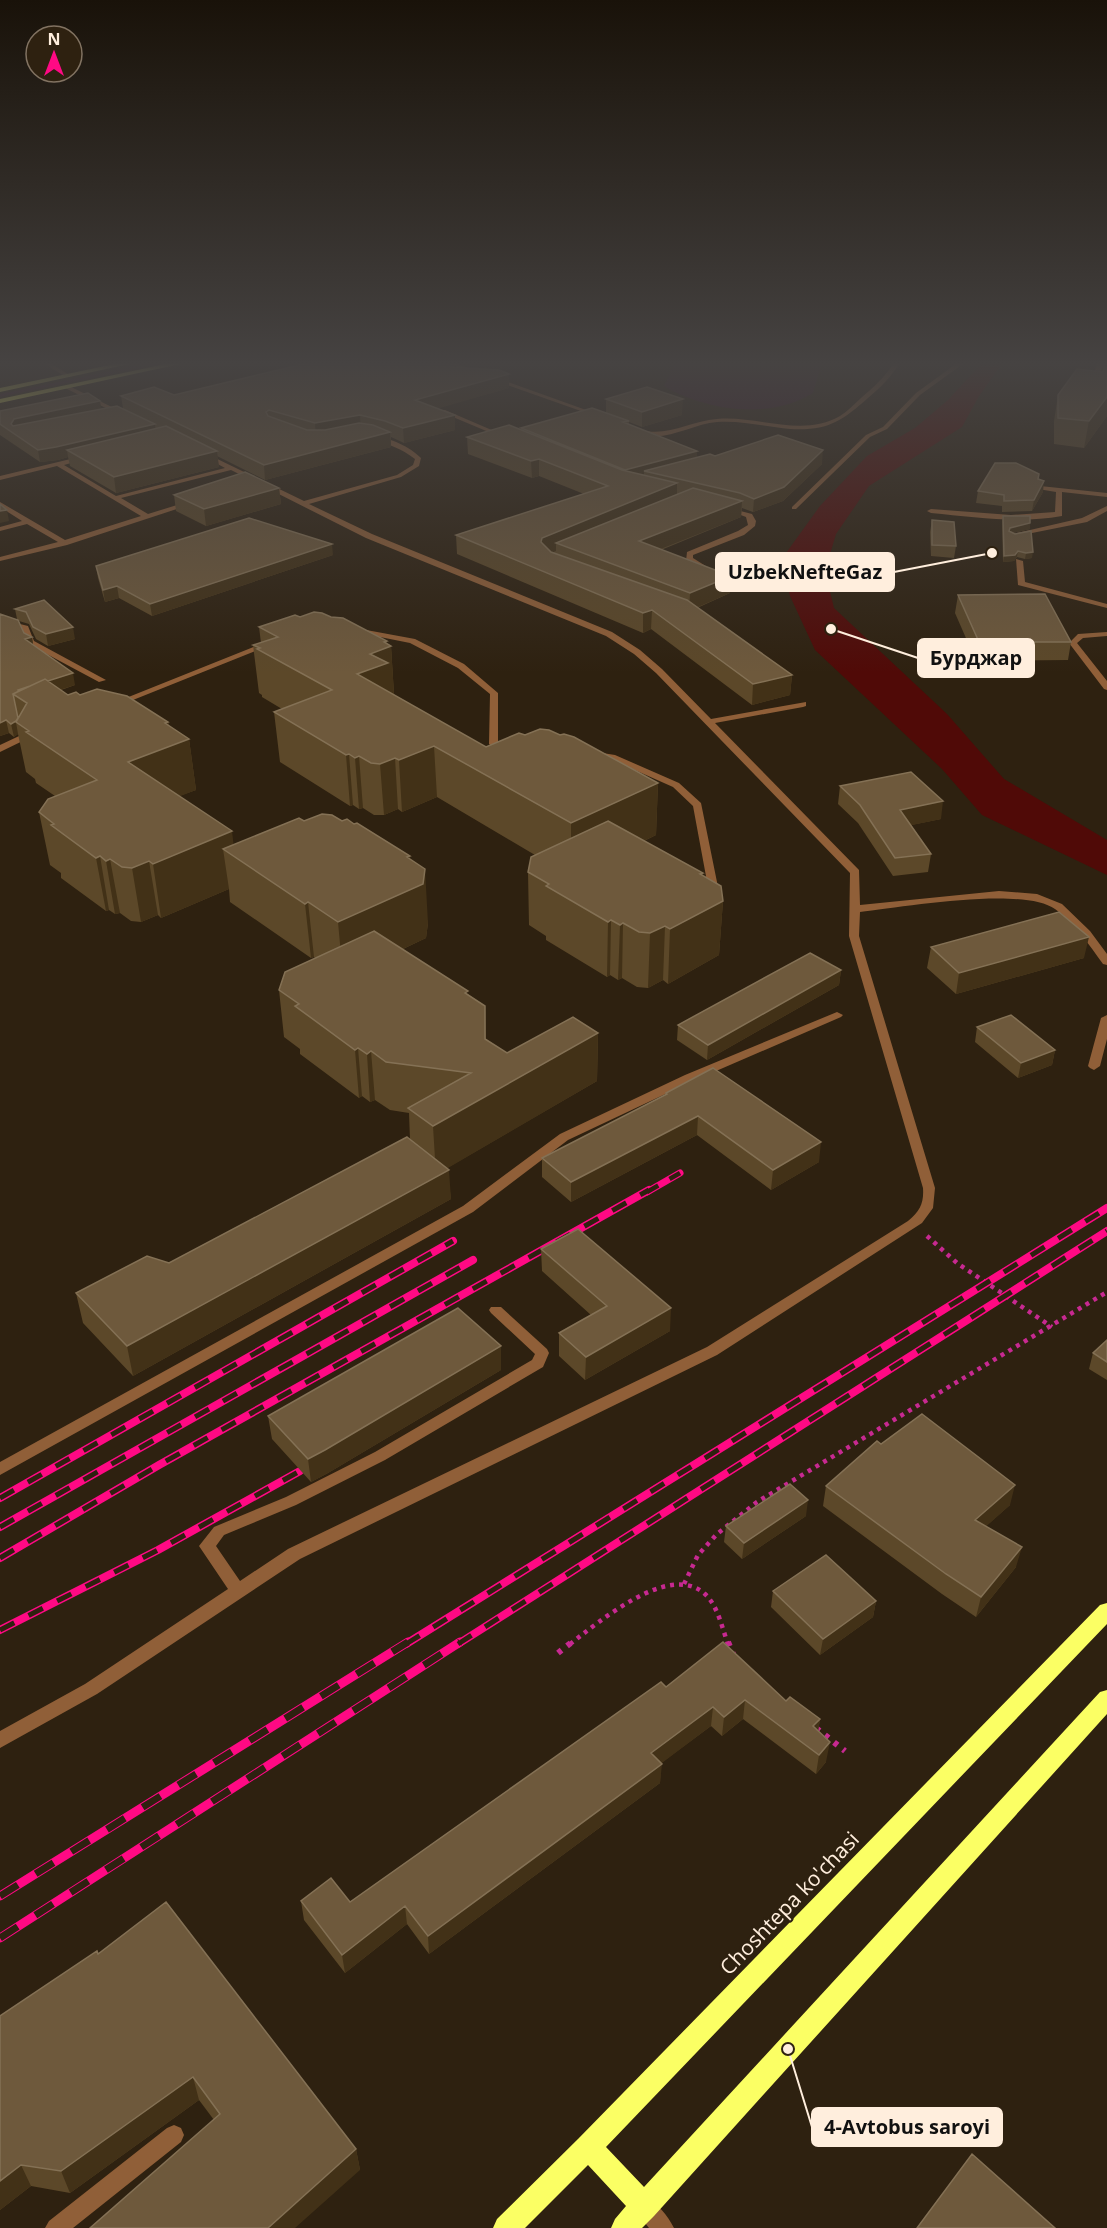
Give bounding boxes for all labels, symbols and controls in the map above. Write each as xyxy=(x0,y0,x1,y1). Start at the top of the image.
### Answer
north arrow xyxy=(24,24,84,84)
text: N xyxy=(47,28,61,50)
callout: UzbekNefteGaz xyxy=(716,553,894,591)
text: UzbekNefteGaz xyxy=(728,558,882,585)
callout: Бурджар xyxy=(918,639,1034,677)
text: Бурджар xyxy=(930,644,1022,671)
street label: Choshtepa ko'chasi xyxy=(713,1825,865,1981)
callout: 4-Avtobus saroyi xyxy=(812,2108,1002,2146)
text: 4-Avtobus saroyi xyxy=(824,2113,990,2140)

